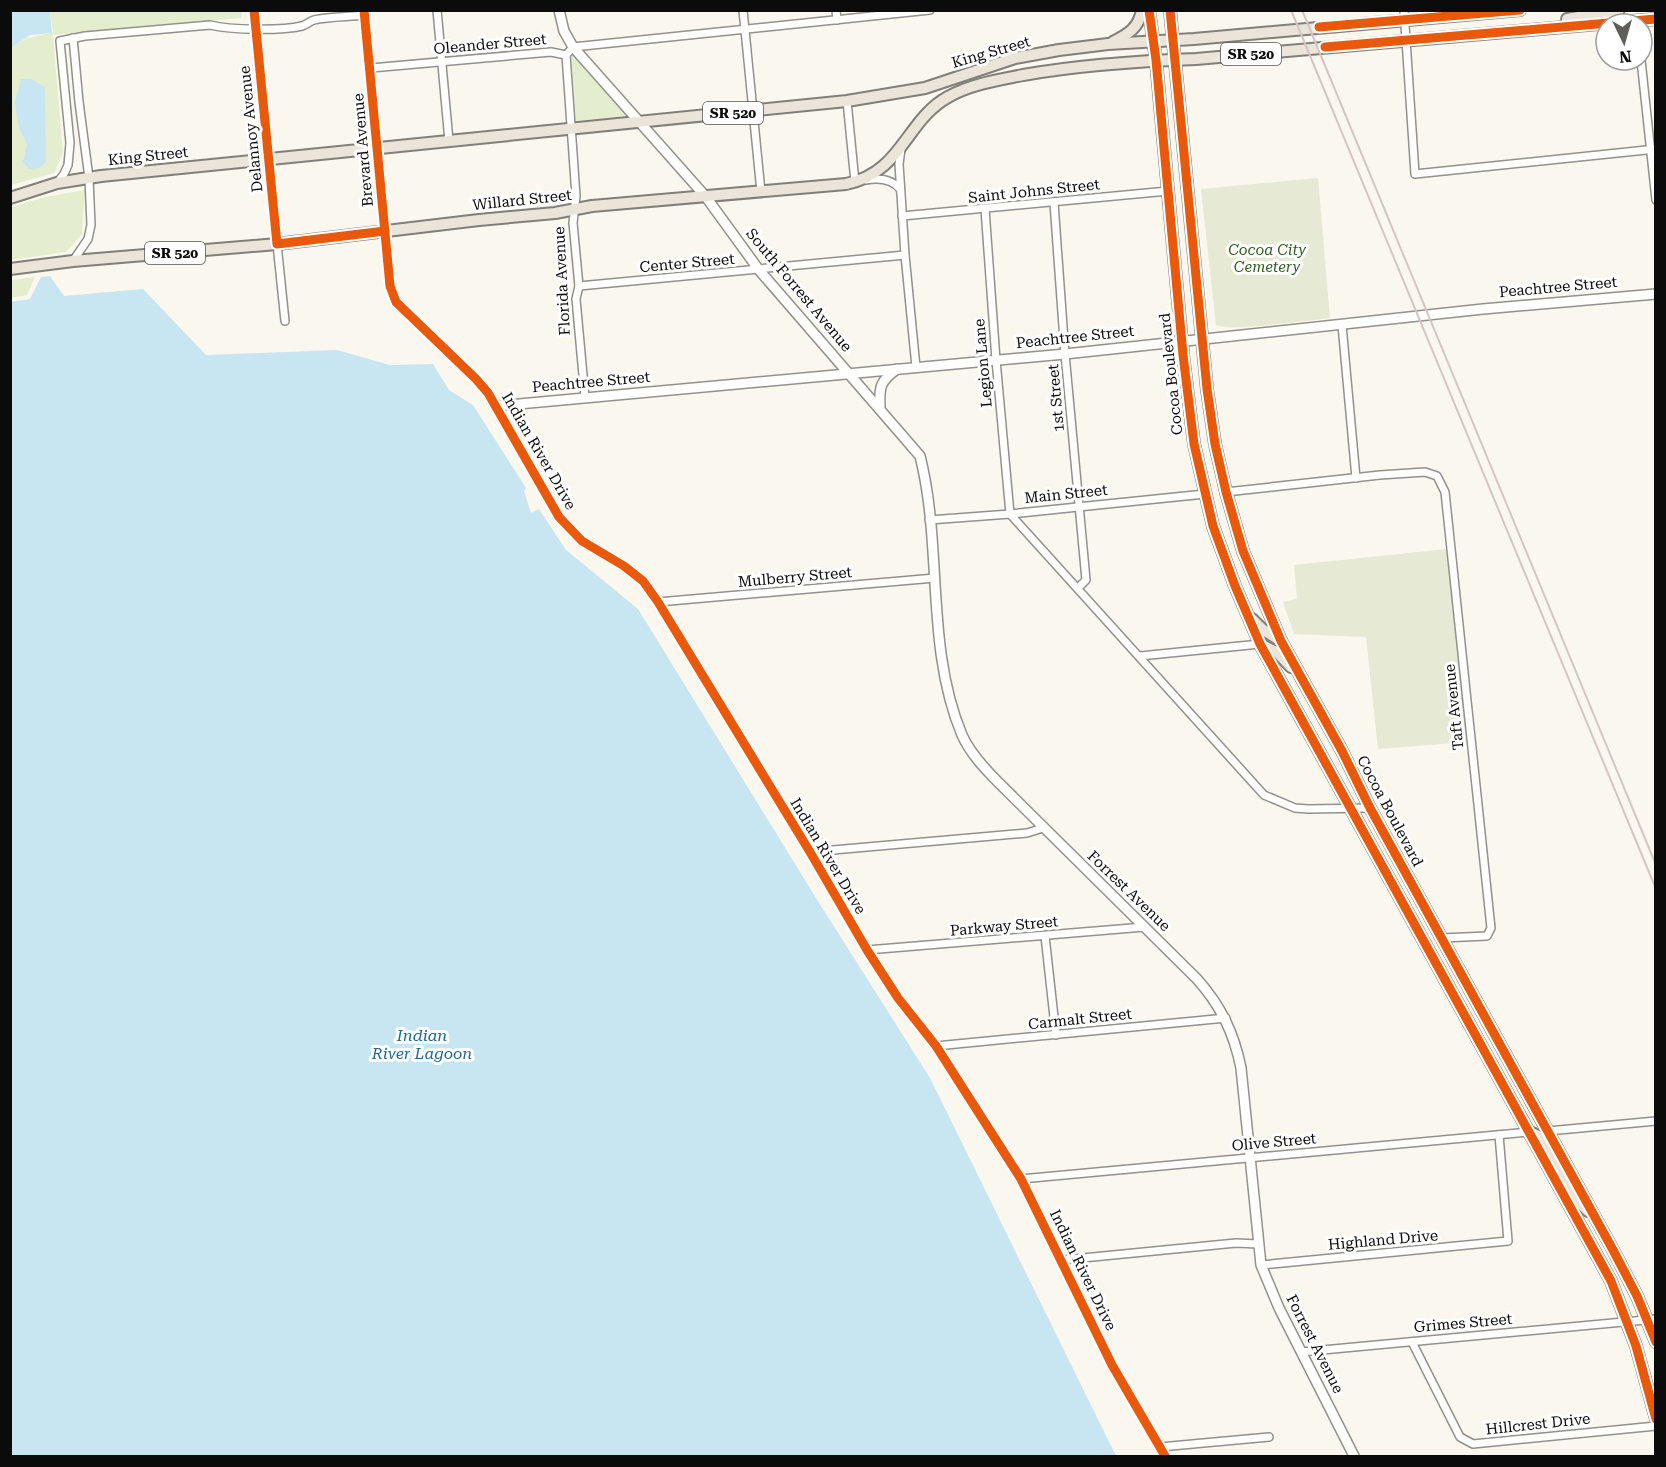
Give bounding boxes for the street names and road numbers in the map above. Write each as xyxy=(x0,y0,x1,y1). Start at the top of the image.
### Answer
street label: Oleander Street xyxy=(433,30,548,58)
street label: King Street xyxy=(950,32,1033,72)
road number: SR 520 xyxy=(1221,43,1281,65)
street label: Delannoy Avenue xyxy=(235,65,267,193)
street label: Brevard Avenue xyxy=(349,93,377,207)
road number: SR 520 xyxy=(703,102,763,124)
street label: King Street xyxy=(107,143,189,169)
street label: Saint Johns Street xyxy=(967,175,1101,207)
street label: Willard Street xyxy=(471,186,573,214)
street label: South Forrest Avenue xyxy=(742,225,856,355)
street label: Florida Avenue xyxy=(550,226,574,336)
road number: SR 520 xyxy=(145,242,205,264)
street label: Center Street xyxy=(639,250,736,276)
street label: Peachtree Street xyxy=(1498,273,1618,301)
street label: Cocoa Boulevard xyxy=(1156,312,1186,436)
street label: Legion Lane xyxy=(970,318,996,408)
street label: Peachtree Street xyxy=(1015,322,1135,352)
street label: 1st Street xyxy=(1044,363,1068,433)
street label: Peachtree Street xyxy=(531,368,651,396)
street label: Indian River Drive xyxy=(498,389,580,513)
street label: Main Street xyxy=(1024,481,1109,507)
street label: Mulberry Street xyxy=(737,563,853,591)
street label: Taft Avenue xyxy=(1441,663,1467,751)
street label: Cocoa Boulevard xyxy=(1353,752,1427,870)
street label: Indian River Drive xyxy=(786,795,870,917)
street label: Forrest Avenue xyxy=(1084,847,1174,935)
street label: Parkway Street xyxy=(949,912,1059,940)
street label: Carmalt Street xyxy=(1027,1005,1133,1033)
street label: Olive Street xyxy=(1231,1129,1317,1155)
street label: Indian River Drive xyxy=(1046,1207,1120,1333)
street label: Highland Drive xyxy=(1327,1226,1439,1254)
street label: Forrest Avenue xyxy=(1282,1292,1348,1396)
street label: Grimes Street xyxy=(1413,1310,1513,1336)
street label: Hillcrest Drive xyxy=(1485,1410,1591,1438)

